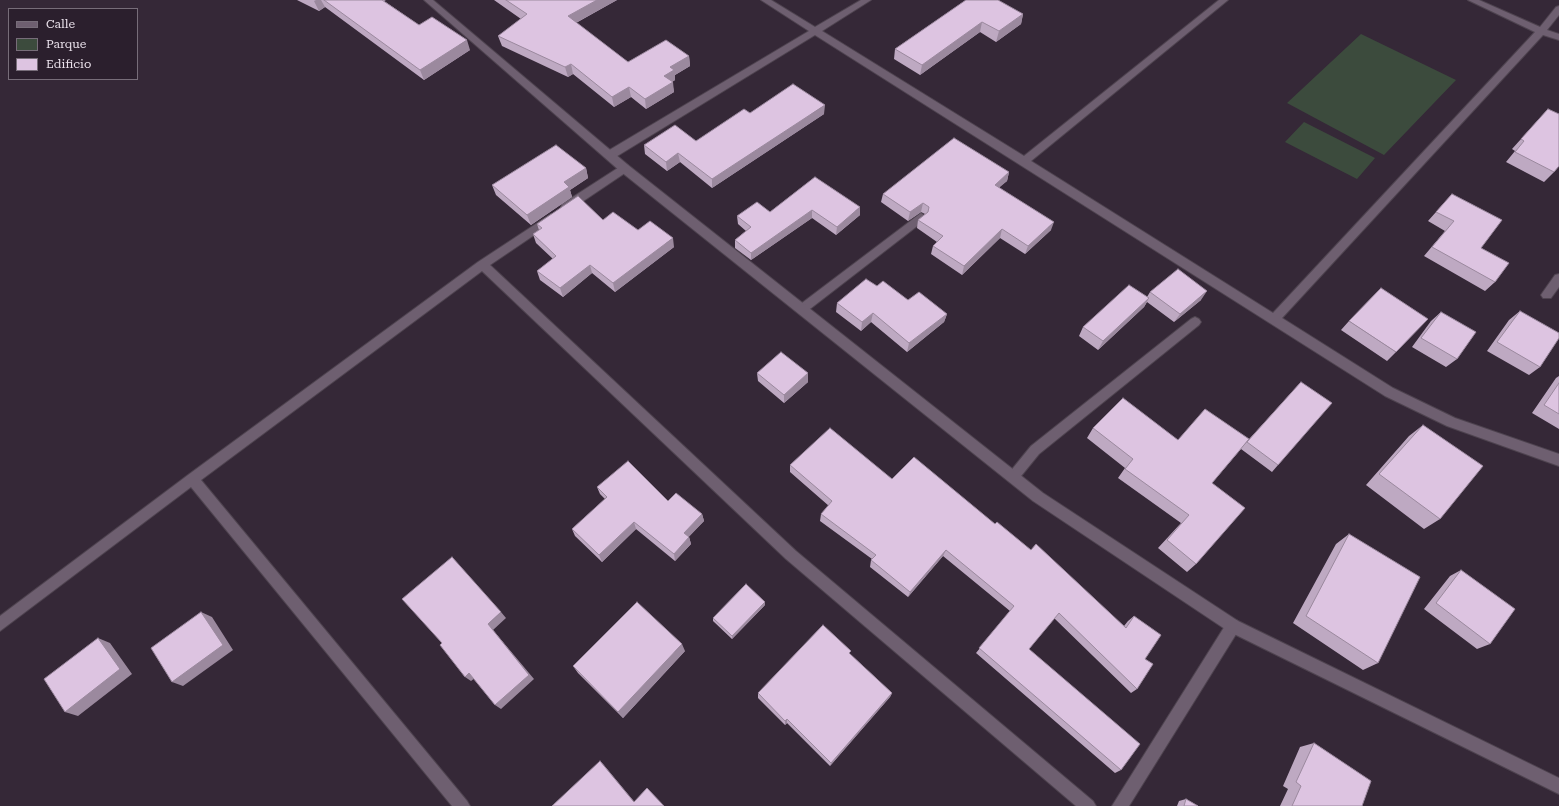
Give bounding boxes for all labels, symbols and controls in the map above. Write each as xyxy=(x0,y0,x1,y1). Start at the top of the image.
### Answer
legend xyxy=(8,8,138,80)
text: Calle xyxy=(46,17,75,31)
text: Parque xyxy=(46,37,86,51)
text: Edificio xyxy=(46,57,91,71)

